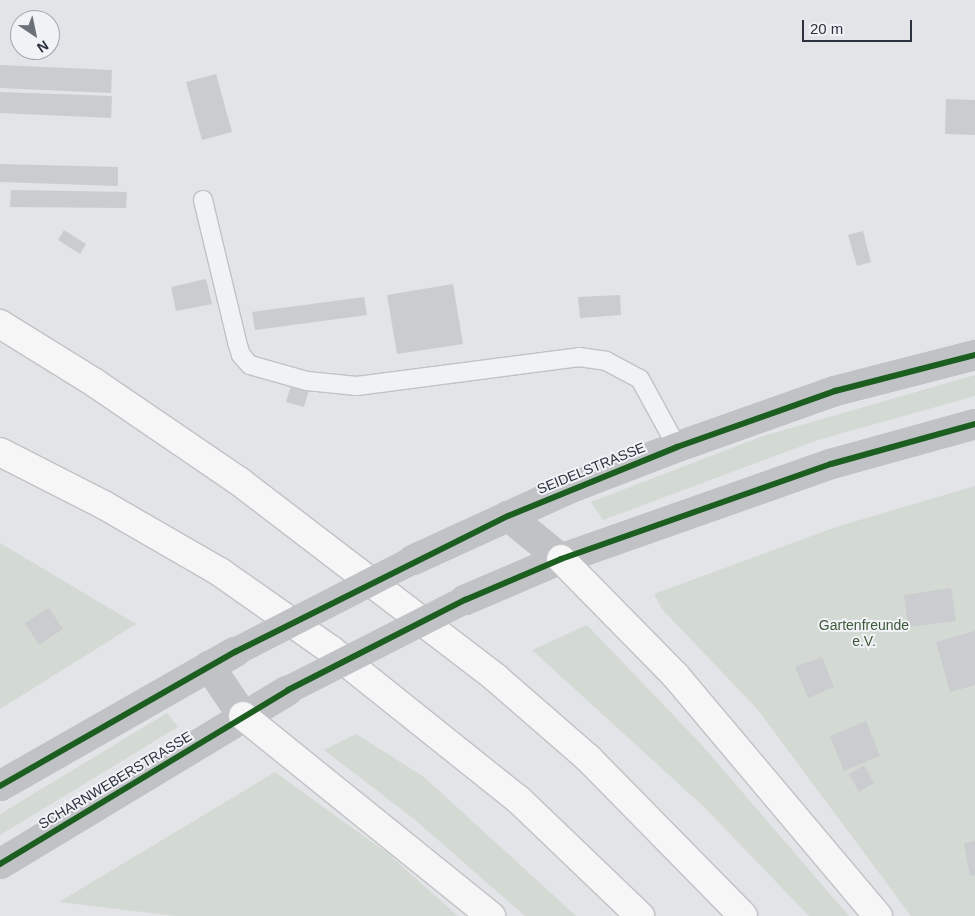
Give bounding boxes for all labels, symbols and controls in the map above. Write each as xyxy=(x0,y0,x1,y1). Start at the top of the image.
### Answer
north arrow xyxy=(10,10,60,60)
scale bar xyxy=(805,10,915,42)
text: 20 m xyxy=(810,20,843,37)
text: N xyxy=(34,37,51,56)
street label: SEIDELSTRASSE xyxy=(534,439,648,497)
park label: Gartenfreunde e.V. xyxy=(819,617,909,650)
street label: SCHARNWEBERSTRASSE xyxy=(35,728,195,832)

